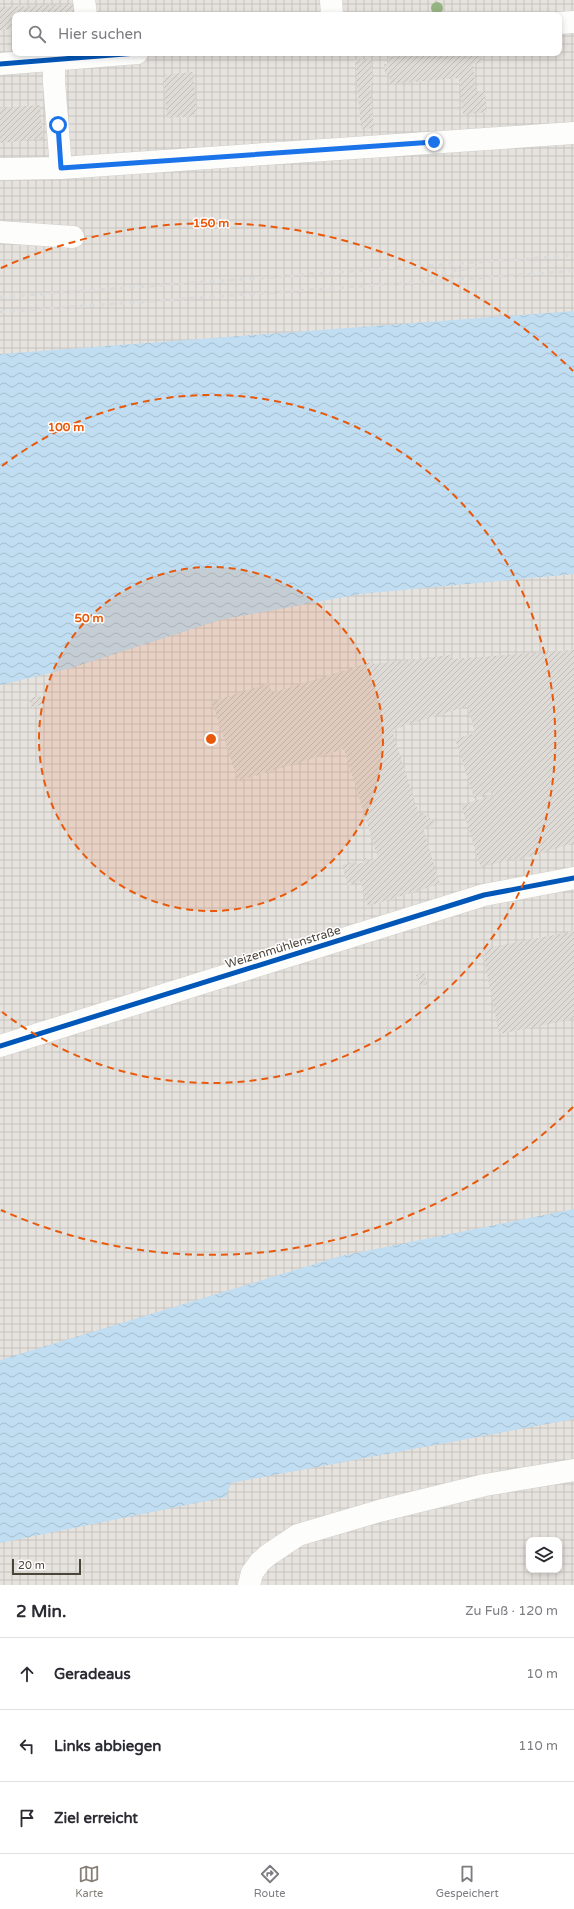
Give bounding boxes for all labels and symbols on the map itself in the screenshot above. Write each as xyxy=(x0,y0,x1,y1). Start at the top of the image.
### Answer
route start xyxy=(49,116,67,134)
route end xyxy=(425,133,443,151)
text: 150 m xyxy=(193,216,229,230)
text: 100 m xyxy=(48,420,84,434)
text: 50 m xyxy=(74,611,104,625)
centre of rings xyxy=(204,732,218,746)
street label: Weizenmühlenstraße xyxy=(224,923,343,971)
scale bar xyxy=(12,1557,81,1576)

